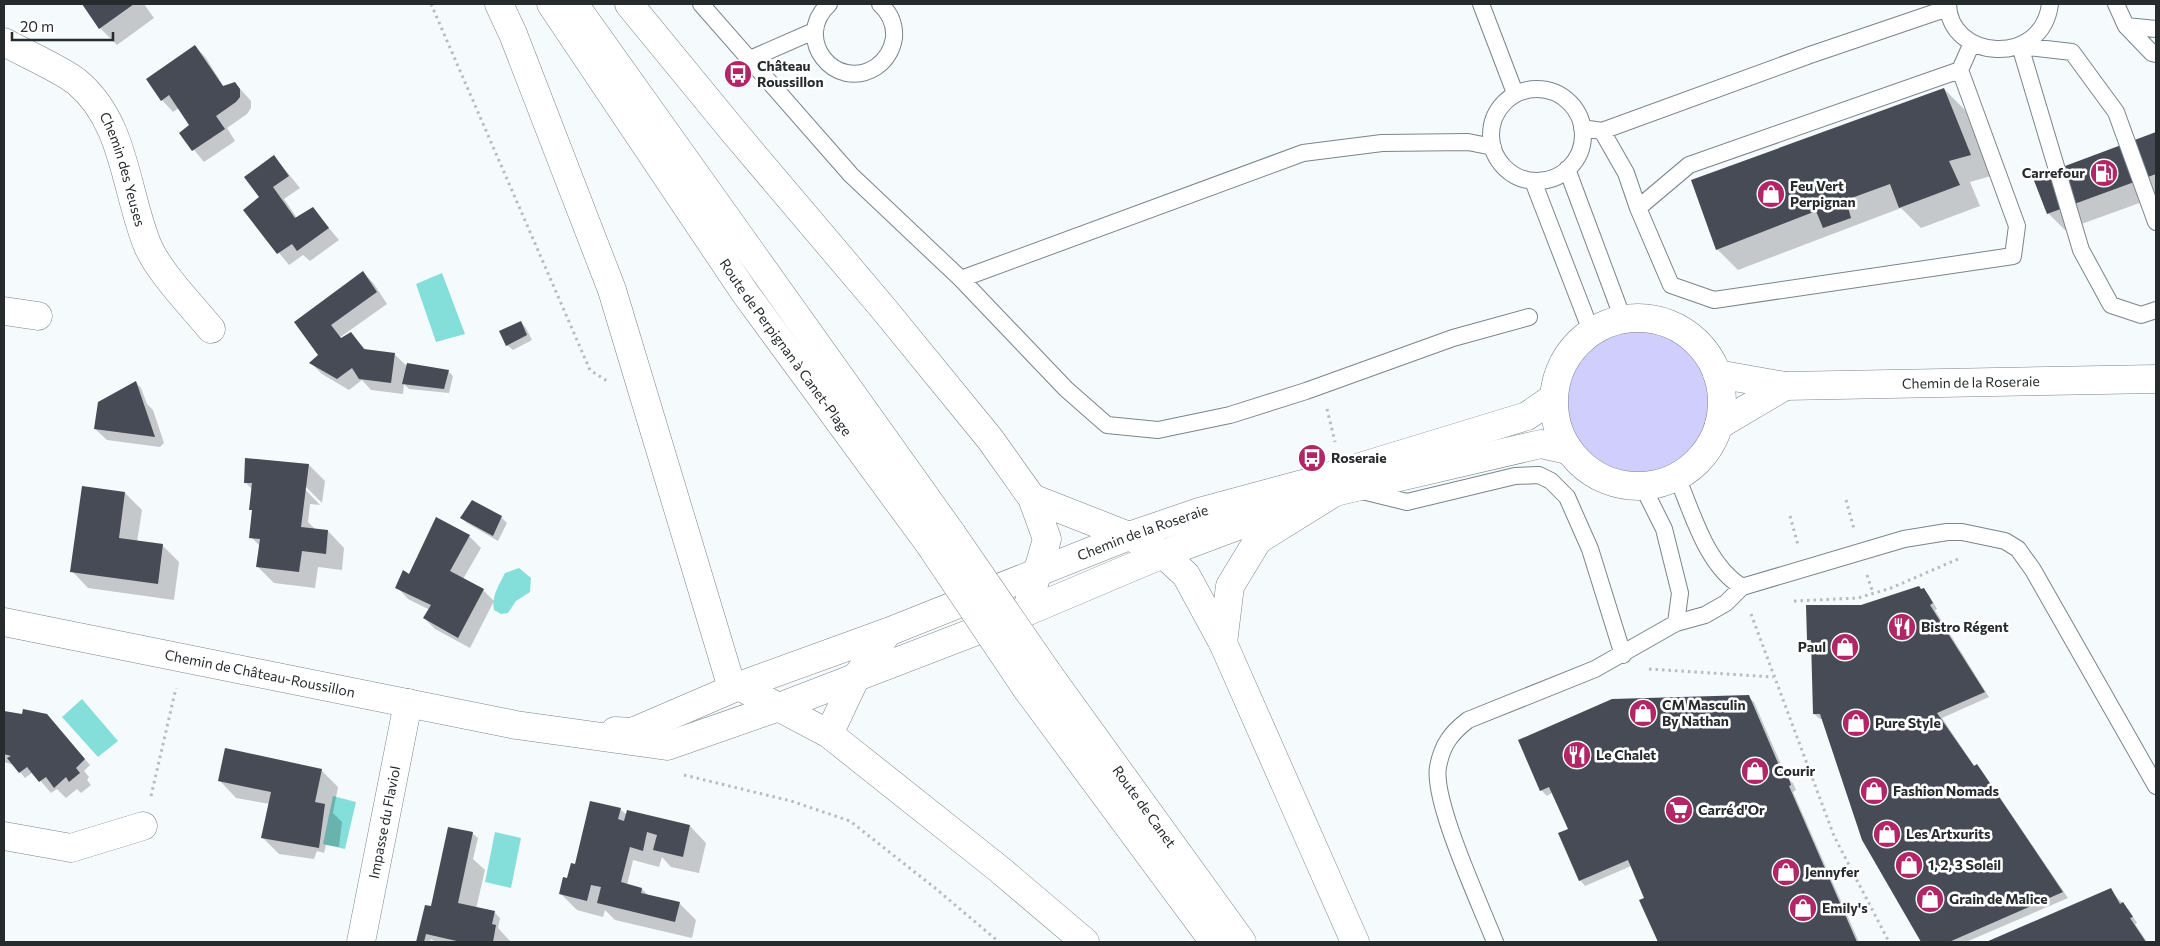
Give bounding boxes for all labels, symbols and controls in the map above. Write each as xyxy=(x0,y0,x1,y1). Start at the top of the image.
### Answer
scale bar xyxy=(12,10,114,42)
text: 20 m xyxy=(20,17,54,35)
place label: Château Roussillon xyxy=(757,57,824,90)
bus stop icon: Château Roussillon xyxy=(723,59,753,89)
street label: Chemin des Yeuses xyxy=(96,109,149,229)
fuel station icon: Carrefour xyxy=(2089,158,2119,188)
place label: Carrefour xyxy=(2022,164,2085,181)
place label: Feu Vert Perpignan xyxy=(1790,177,1856,210)
shop icon: Feu Vert Perpignan xyxy=(1756,179,1786,209)
street label: Route de Perpignan à Canet-Plage xyxy=(716,255,856,439)
street label: Chemin de la Roseraie xyxy=(1902,372,2040,392)
bus stop icon: Roseraie xyxy=(1297,443,1327,473)
place label: Roseraie xyxy=(1331,449,1387,466)
street label: Chemin de la Roseraie xyxy=(1075,501,1210,564)
restaurant icon: Bistro Régent xyxy=(1887,612,1917,642)
place label: Bistro Régent xyxy=(1921,618,2009,635)
shop icon: Paul xyxy=(1830,632,1860,662)
place label: Paul xyxy=(1798,638,1826,655)
street label: Chemin de Château-Roussillon xyxy=(163,646,357,700)
place label: CM Masculin By Nathan xyxy=(1662,696,1746,729)
shop icon: CM Masculin By Nathan xyxy=(1628,698,1658,728)
shop icon: Pure Style xyxy=(1841,708,1871,738)
place label: Pure Style xyxy=(1875,714,1941,731)
restaurant icon: Le Chalet xyxy=(1562,740,1592,770)
place label: Le Chalet xyxy=(1596,746,1656,763)
shop icon: Courir xyxy=(1740,756,1770,786)
street label: Route de Canet xyxy=(1109,762,1180,851)
place label: Courir xyxy=(1774,762,1816,779)
street label: Impasse du Flaviol xyxy=(365,764,403,880)
shop icon: Fashion Nomads xyxy=(1859,776,1889,806)
place label: Fashion Nomads xyxy=(1893,782,1999,799)
supermarket icon: Carré d'Or xyxy=(1664,795,1694,825)
place label: Carré d'Or xyxy=(1698,801,1765,818)
shop icon: Les Artxurits xyxy=(1872,819,1902,849)
place label: Les Artxurits xyxy=(1906,825,1991,842)
shop icon: 1, 2, 3 Soleil xyxy=(1894,850,1924,880)
place label: 1, 2, 3 Soleil xyxy=(1928,856,2001,873)
shop icon: Jennyfer xyxy=(1771,857,1801,887)
place label: Jennyfer xyxy=(1805,863,1859,880)
shop icon: Grain de Malice xyxy=(1915,884,1945,914)
place label: Grain de Malice xyxy=(1949,890,2048,907)
shop icon: Emily's xyxy=(1788,893,1818,923)
place label: Emily's xyxy=(1822,899,1868,916)

